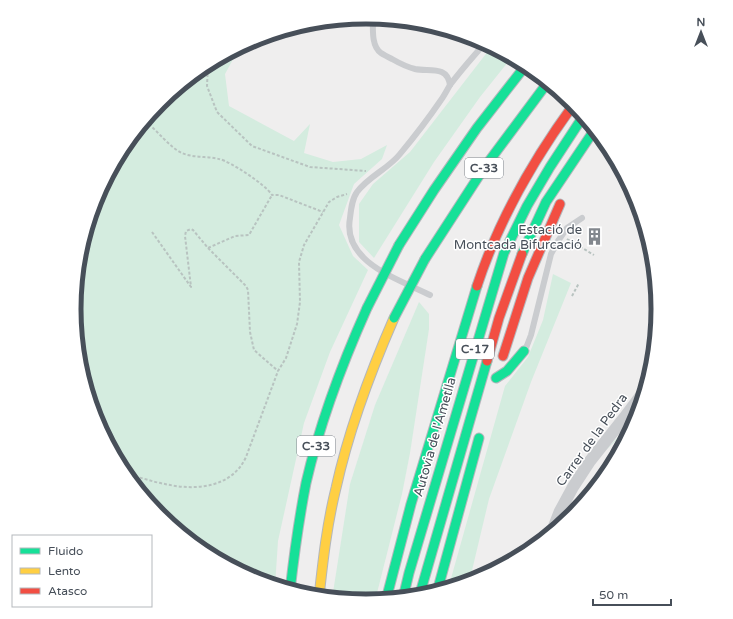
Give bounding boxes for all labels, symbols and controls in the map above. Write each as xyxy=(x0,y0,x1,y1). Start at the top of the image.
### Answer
north arrow xyxy=(681,12,721,52)
text: N xyxy=(697,16,705,29)
road number: C-33 xyxy=(465,158,503,178)
place label: Estació de Montcada Bifurcació xyxy=(454,222,582,253)
building icon: Estació de Montcada Bifurcació xyxy=(585,227,605,247)
road number: C-17 xyxy=(456,339,494,359)
street label: Autovia de l'Ametlla xyxy=(410,375,460,499)
street label: Carrer de la Pedra xyxy=(553,390,631,490)
road number: C-33 xyxy=(297,436,335,456)
legend xyxy=(12,535,152,607)
text: Fluido xyxy=(48,544,83,558)
text: Lento xyxy=(48,564,81,578)
scale bar xyxy=(593,581,671,607)
text: Atasco xyxy=(48,584,87,598)
text: 50 m xyxy=(599,588,628,602)

